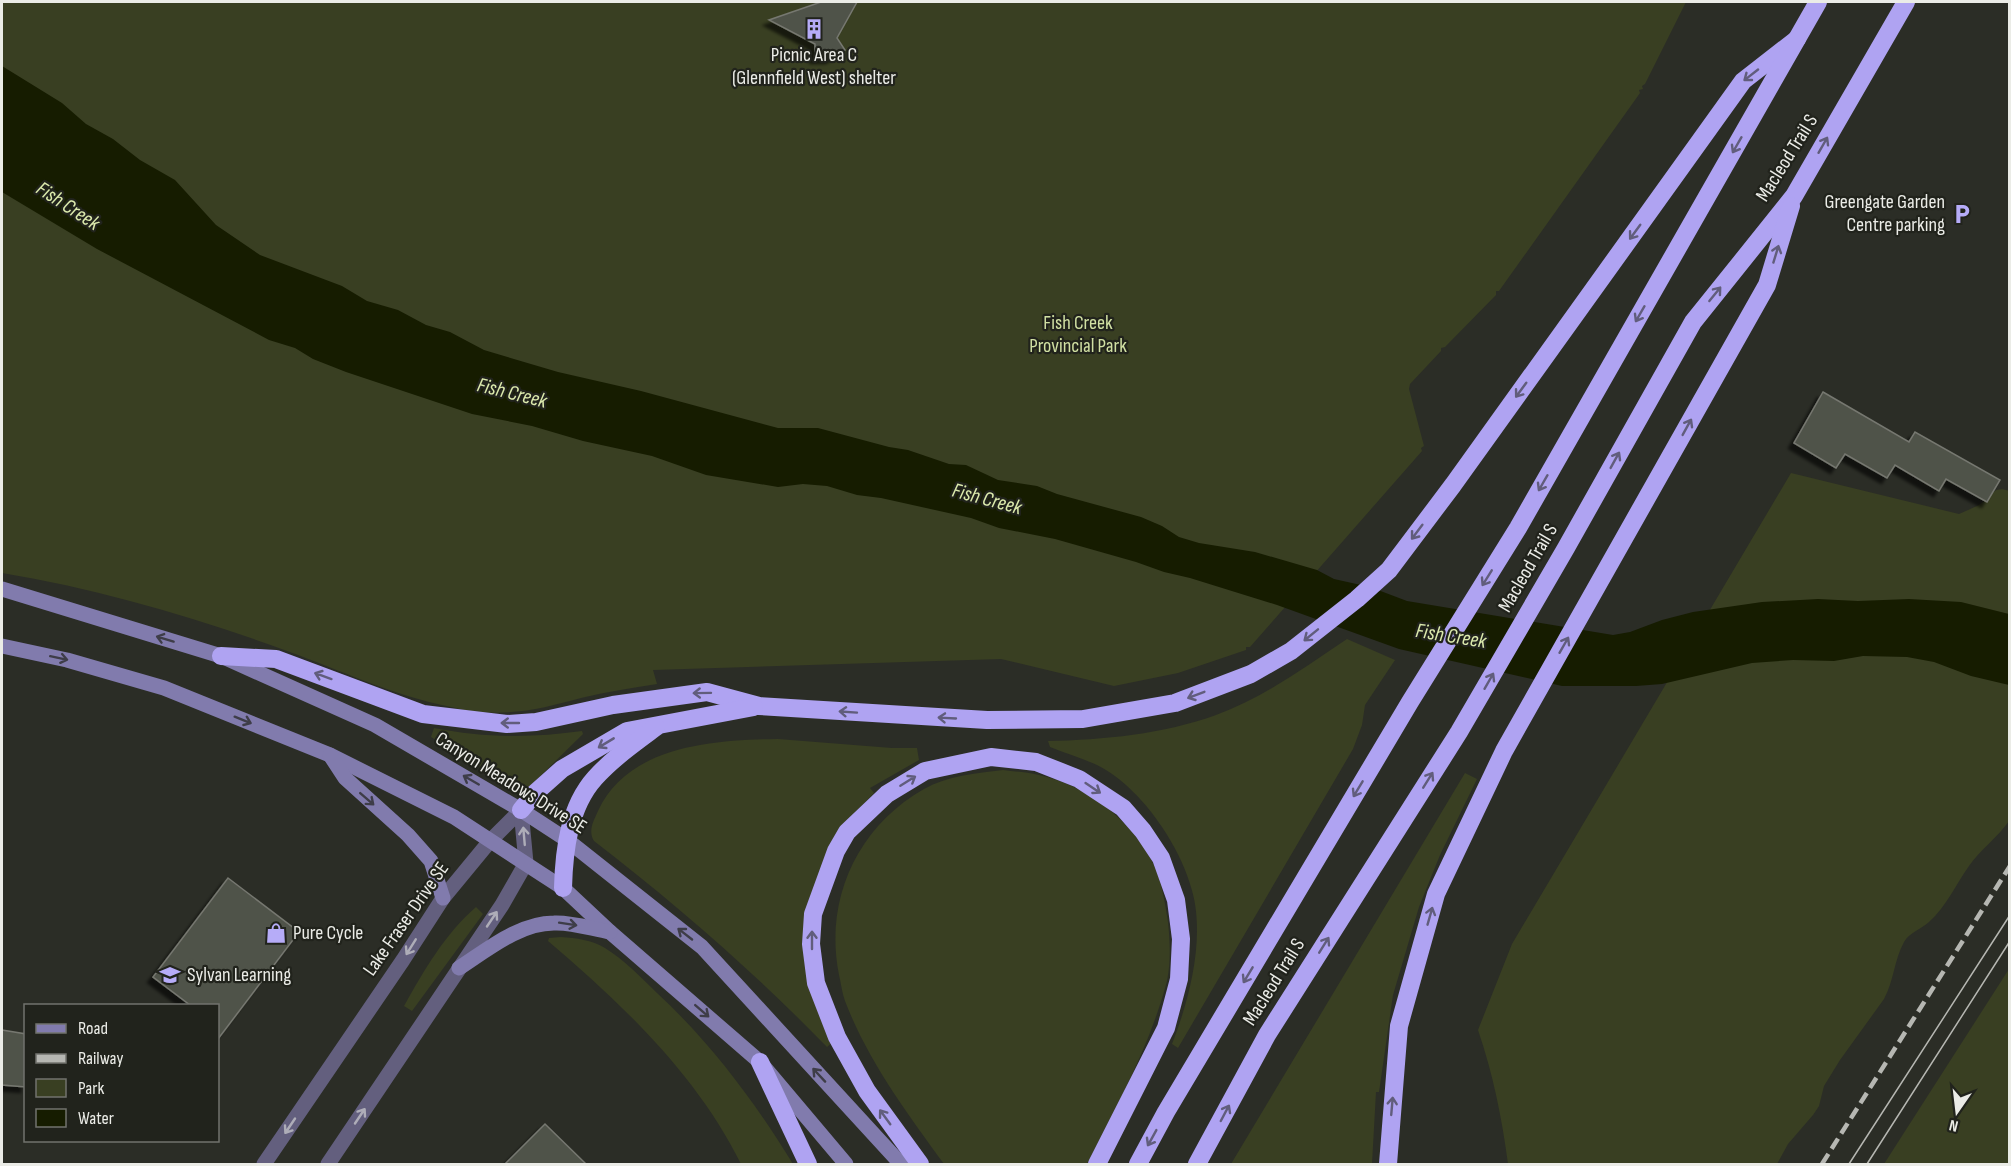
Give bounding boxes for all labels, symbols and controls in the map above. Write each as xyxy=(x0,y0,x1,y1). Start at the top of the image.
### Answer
building icon: Picnic Area C (Glennfield West) shelter xyxy=(802,17,826,41)
place label: Picnic Area C (Glennfield West) shelter xyxy=(732,43,896,90)
one-way arrow xyxy=(1743,69,1759,82)
street label: Macleod Trail S xyxy=(1751,110,1823,206)
one-way arrow xyxy=(1730,136,1742,153)
one-way arrow xyxy=(1818,137,1830,154)
water label: Fish Creek xyxy=(31,176,106,236)
place label: Greengate Garden Centre parking xyxy=(1824,190,1945,237)
parking icon: Greengate Garden Centre parking xyxy=(1950,202,1974,226)
one-way arrow xyxy=(1629,223,1641,239)
one-way arrow xyxy=(1771,245,1782,264)
one-way arrow xyxy=(1709,286,1722,302)
one-way arrow xyxy=(1634,305,1646,322)
park label: Fish Creek Provincial Park xyxy=(1029,311,1127,358)
water label: Fish Creek xyxy=(474,372,551,414)
one-way arrow xyxy=(1515,381,1527,397)
one-way arrow xyxy=(1681,419,1693,436)
one-way arrow xyxy=(1610,452,1621,470)
one-way arrow xyxy=(1537,474,1548,492)
water label: Fish Creek xyxy=(949,478,1026,521)
street label: Macleod Trail S xyxy=(1493,520,1563,616)
one-way arrow xyxy=(1411,524,1424,540)
one-way arrow xyxy=(1481,569,1493,586)
water label: Fish Creek xyxy=(1414,618,1489,654)
one-way arrow xyxy=(1303,629,1319,642)
one-way arrow xyxy=(156,633,175,644)
one-way arrow xyxy=(1558,637,1570,654)
one-way arrow xyxy=(48,653,68,664)
one-way arrow xyxy=(314,670,332,681)
one-way arrow xyxy=(1483,673,1495,690)
one-way arrow xyxy=(693,688,713,699)
one-way arrow xyxy=(1188,690,1206,701)
one-way arrow xyxy=(839,706,859,717)
one-way arrow xyxy=(937,712,957,723)
one-way arrow xyxy=(234,715,252,726)
one-way arrow xyxy=(501,717,521,729)
street label: Canyon Meadows Drive SE xyxy=(431,727,591,839)
one-way arrow xyxy=(598,738,615,750)
one-way arrow xyxy=(1422,772,1435,789)
one-way arrow xyxy=(463,774,480,786)
one-way arrow xyxy=(899,775,916,787)
one-way arrow xyxy=(1352,780,1364,797)
one-way arrow xyxy=(1084,782,1100,794)
one-way arrow xyxy=(359,792,374,806)
one-way arrow xyxy=(518,827,529,847)
street label: Lake Fraser Drive SE xyxy=(358,857,454,981)
one-way arrow xyxy=(1425,907,1436,926)
one-way arrow xyxy=(486,911,498,928)
one-way arrow xyxy=(558,919,577,930)
shop icon: Pure Cycle xyxy=(264,921,288,945)
place label: Pure Cycle xyxy=(293,921,363,945)
one-way arrow xyxy=(677,927,693,940)
one-way arrow xyxy=(806,930,818,950)
street label: Macleod Trail S xyxy=(1238,934,1310,1030)
one-way arrow xyxy=(1318,937,1330,954)
one-way arrow xyxy=(405,938,417,955)
school or university icon: Sylvan Learning xyxy=(158,963,182,987)
place label: Sylvan Learning xyxy=(187,963,291,987)
one-way arrow xyxy=(1242,966,1254,983)
legend xyxy=(24,1004,219,1142)
one-way arrow xyxy=(694,1004,709,1018)
text: Road xyxy=(78,1018,108,1039)
text: Railway xyxy=(78,1048,123,1069)
one-way arrow xyxy=(812,1068,826,1083)
text: Park xyxy=(78,1078,104,1099)
north arrow xyxy=(1927,1082,1987,1142)
one-way arrow xyxy=(1387,1097,1398,1117)
one-way arrow xyxy=(1219,1105,1231,1122)
text: Water xyxy=(78,1108,114,1129)
one-way arrow xyxy=(354,1108,366,1125)
one-way arrow xyxy=(879,1109,892,1125)
text: N xyxy=(1947,1115,1960,1135)
one-way arrow xyxy=(284,1117,296,1134)
one-way arrow xyxy=(1146,1129,1157,1147)

